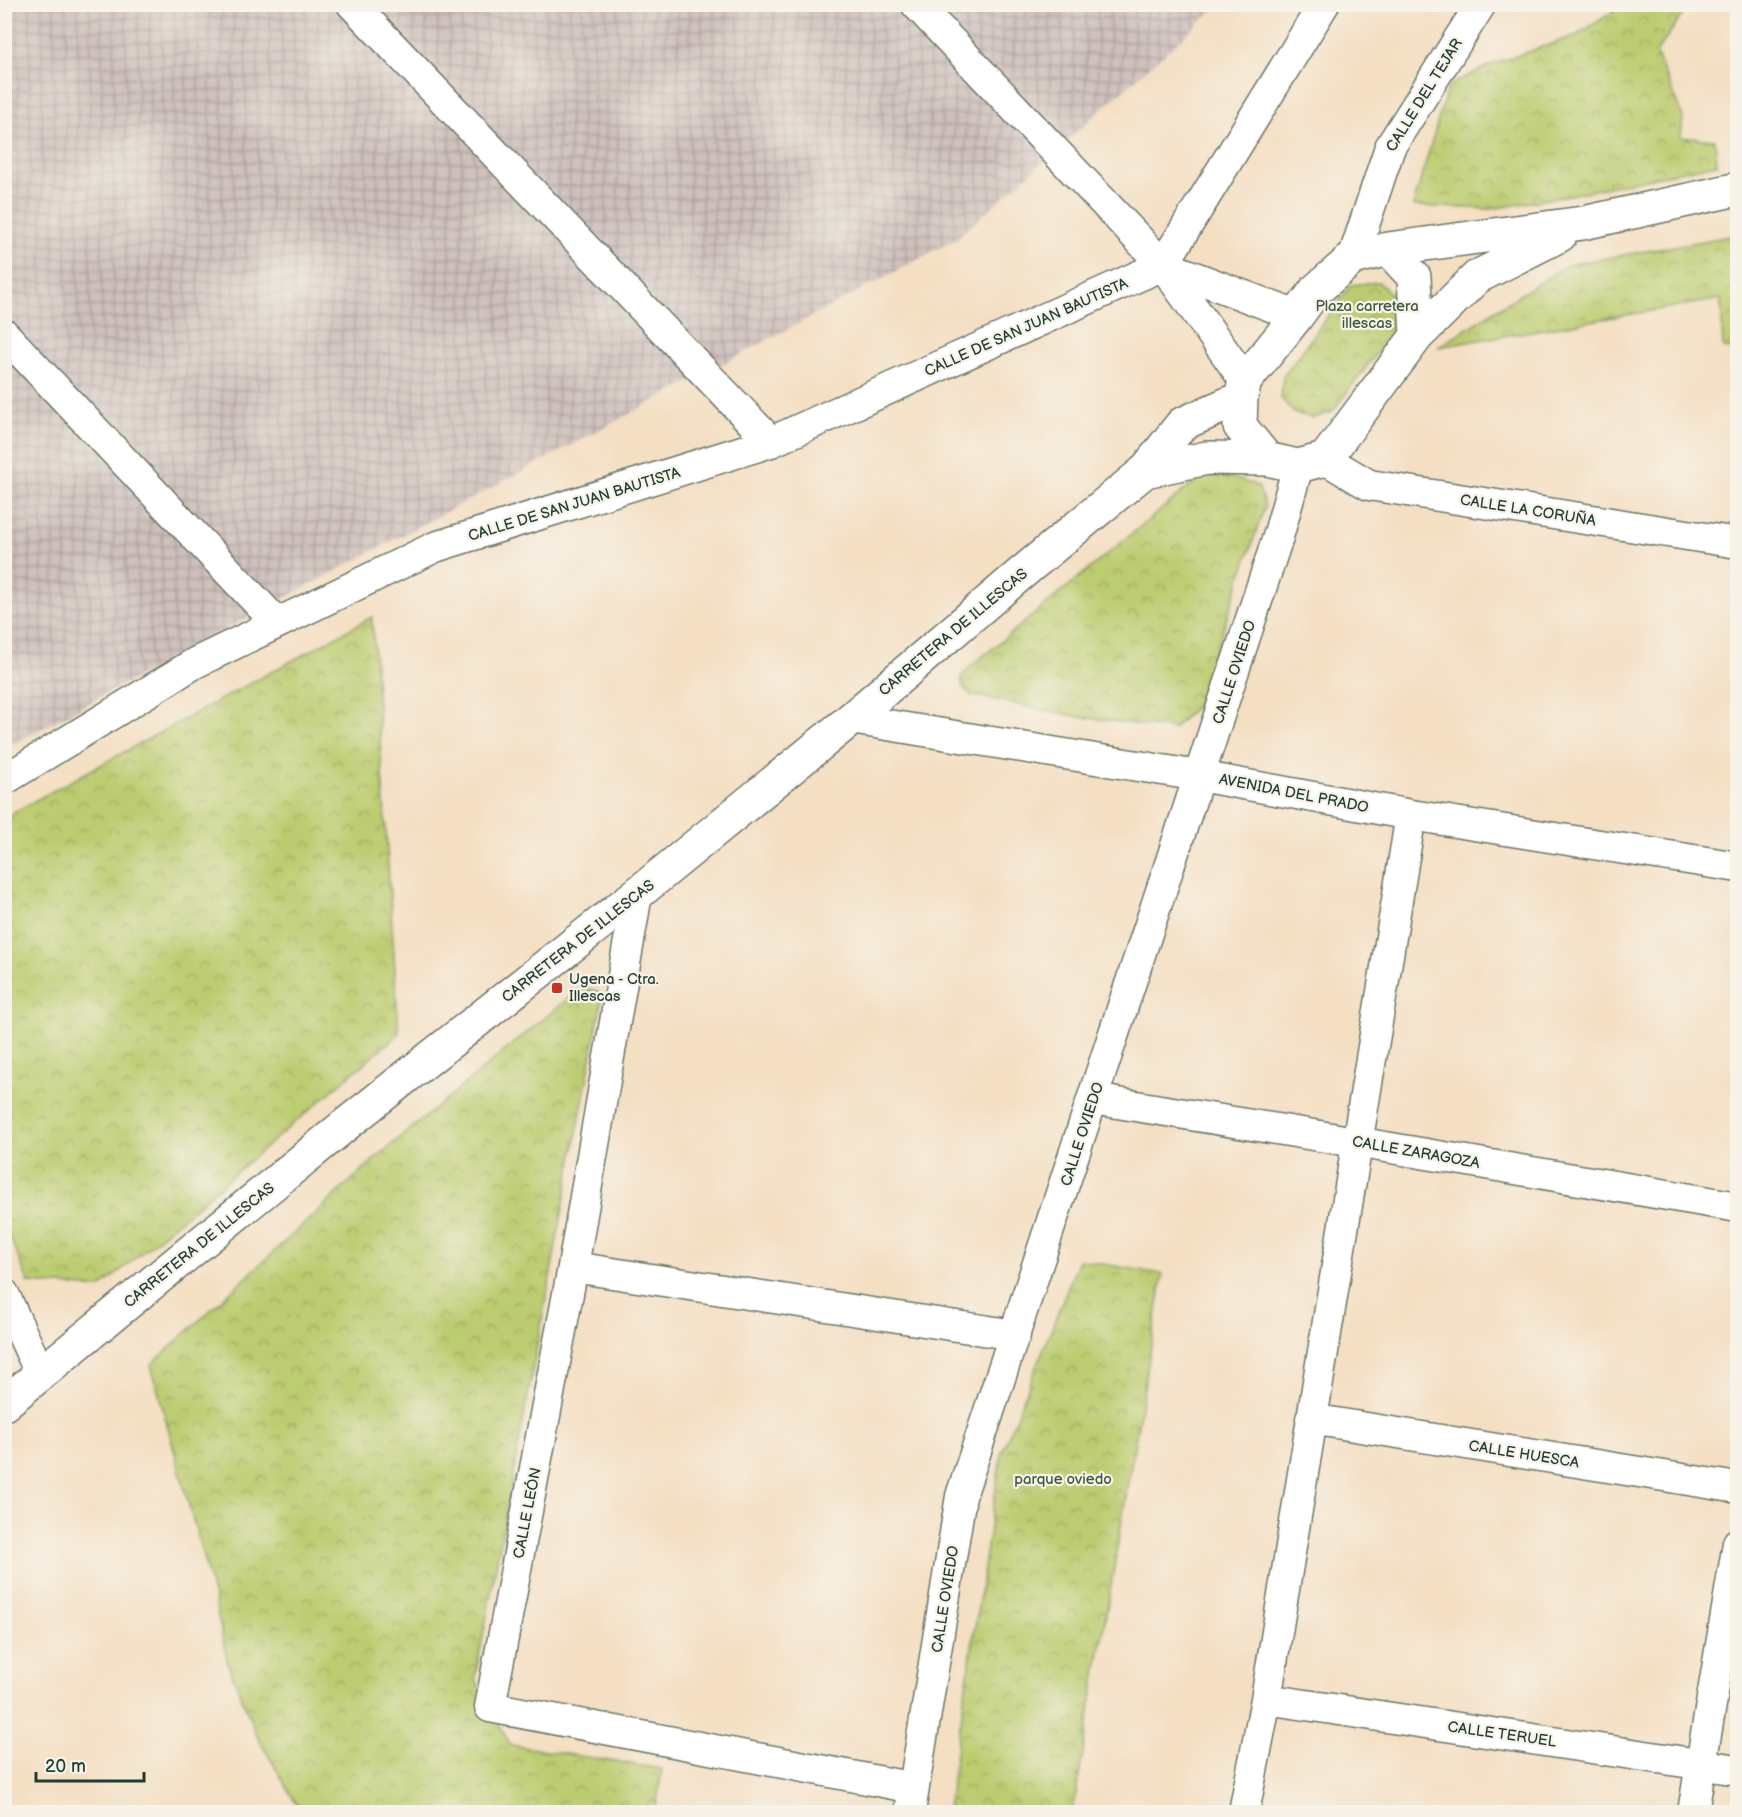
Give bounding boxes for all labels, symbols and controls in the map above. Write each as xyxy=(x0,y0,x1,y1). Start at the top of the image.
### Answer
street label: CALLE DEL TEJAR xyxy=(1382,35,1467,155)
street label: CALLE DE SAN JUAN BAUTISTA xyxy=(922,274,1132,381)
park label: Plaza carretera illescas xyxy=(1315,297,1419,333)
street label: CALLE DE SAN JUAN BAUTISTA xyxy=(466,463,683,546)
street label: CALLE LA CORUÑA xyxy=(1459,490,1598,531)
street label: CARRETERA DE ILLESCAS xyxy=(875,565,1032,700)
street label: CALLE OVIEDO xyxy=(1209,618,1260,727)
street label: AVENIDA DEL PRADO xyxy=(1218,770,1370,817)
street label: CARRETERA DE ILLESCAS xyxy=(498,876,658,1007)
place label: Ugena - Ctra. Illescas xyxy=(569,970,659,1006)
marker: Ugena - Ctra. Illescas xyxy=(550,981,564,995)
street label: CALLE OVIEDO xyxy=(1057,1080,1108,1189)
street label: CALLE ZARAGOZA xyxy=(1351,1132,1482,1173)
street label: CARRETERA DE ILLESCAS xyxy=(120,1179,279,1312)
street label: CALLE HUESCA xyxy=(1467,1436,1581,1473)
street label: CALLE LEÓN xyxy=(509,1466,546,1560)
park label: parque oviedo xyxy=(1014,1470,1112,1489)
street label: CALLE OVIEDO xyxy=(928,1544,963,1654)
street label: CALLE TERUEL xyxy=(1446,1717,1558,1752)
scale bar xyxy=(36,1745,144,1783)
text: 20 m xyxy=(45,1756,86,1777)

